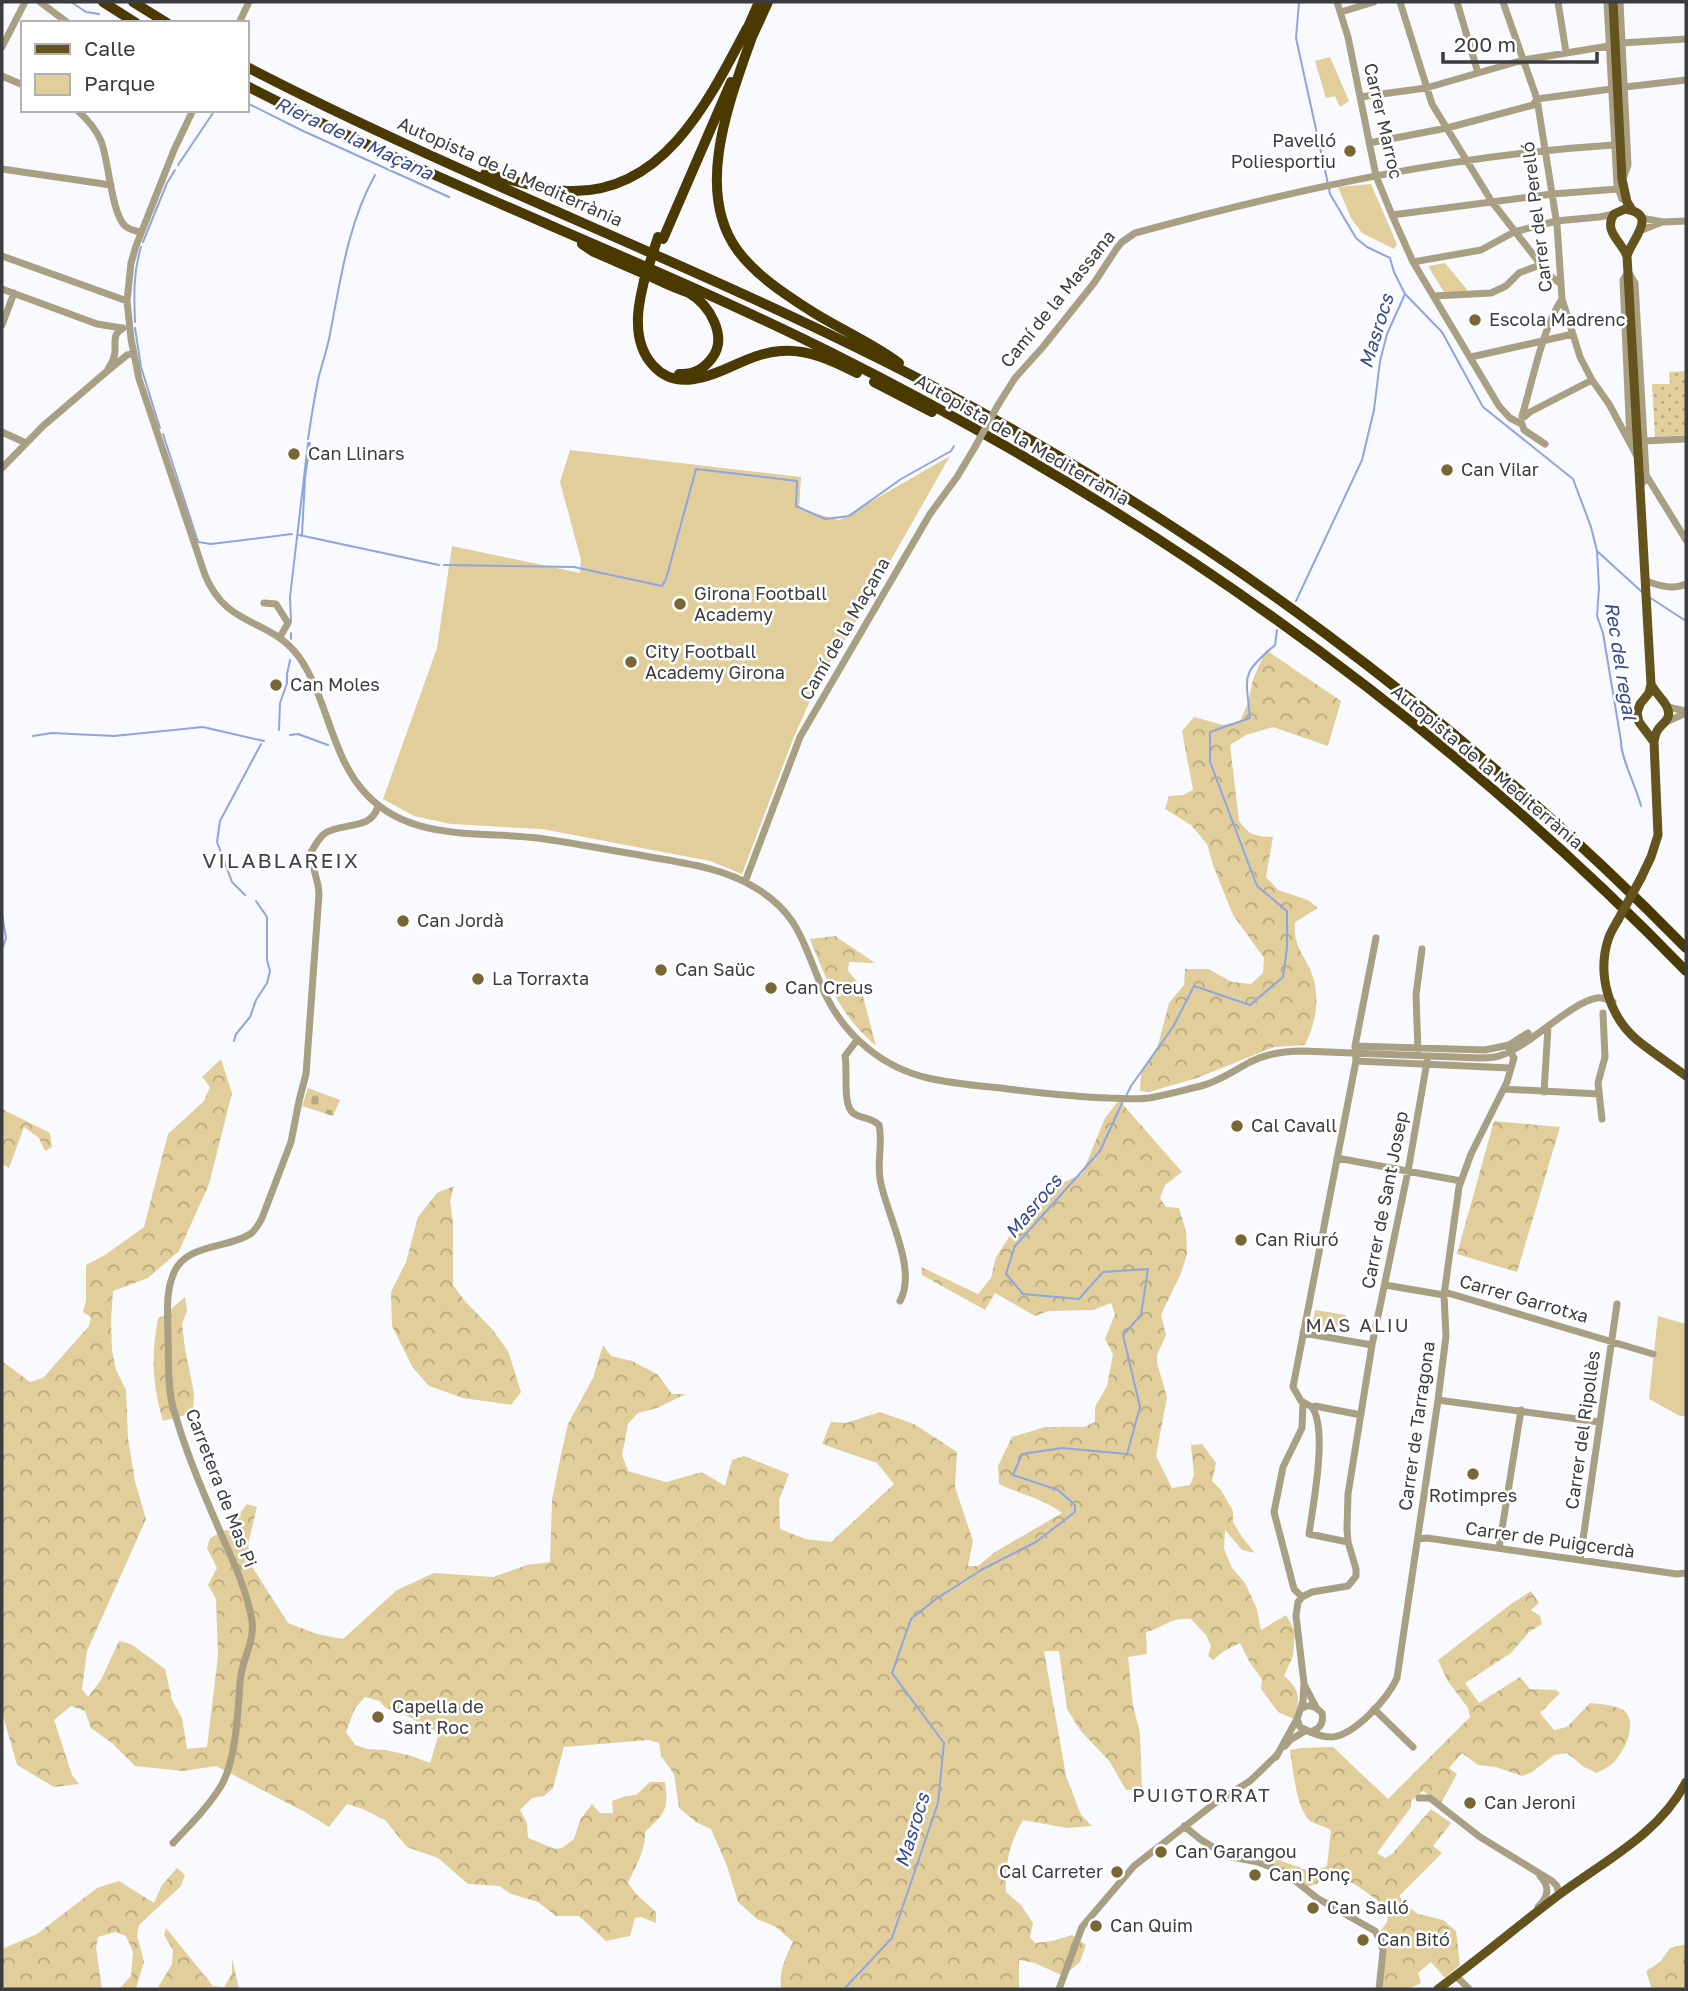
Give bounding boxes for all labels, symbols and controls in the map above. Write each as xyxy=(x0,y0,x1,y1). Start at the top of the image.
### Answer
legend xyxy=(21,21,248,112)
scale bar xyxy=(1443,21,1597,65)
text: 200 m xyxy=(1454,31,1516,57)
text: Calle xyxy=(84,35,136,61)
street label: Carrer Marroc xyxy=(1360,61,1408,181)
text: Parque xyxy=(84,70,155,96)
water label: Riera de la Maçana xyxy=(272,91,438,185)
street label: Autopista de la Mediterrània xyxy=(395,111,626,231)
place label: Pavelló Poliesportiu xyxy=(1231,129,1336,172)
street label: Carrer del Perelló xyxy=(1516,141,1556,294)
marker: Pavelló Poliesportiu xyxy=(1342,143,1358,159)
street label: Camí de la Massana xyxy=(995,225,1119,371)
water label: Masrocs xyxy=(1353,290,1398,371)
place label: Escola Madrenc xyxy=(1489,308,1626,330)
marker: Escola Madrenc xyxy=(1467,312,1483,328)
street label: Autopista de la Mediterrània xyxy=(911,369,1134,510)
place label: Can Llinars xyxy=(308,442,404,464)
marker: Can Llinars xyxy=(286,446,302,462)
place label: Can Vilar xyxy=(1461,458,1539,480)
marker: Can Vilar xyxy=(1439,462,1455,478)
street label: Camí de la Maçana xyxy=(794,553,894,704)
place label: Girona Football Academy xyxy=(694,582,827,625)
marker: Girona Football Academy xyxy=(672,596,688,612)
water label: Rec del regal xyxy=(1601,600,1642,722)
place label: City Football Academy Girona xyxy=(645,640,785,683)
marker: City Football Academy Girona xyxy=(623,654,639,670)
place label: Can Moles xyxy=(290,673,380,695)
marker: Can Moles xyxy=(268,677,284,693)
street label: Autopista de la Mediterrània xyxy=(1387,679,1588,853)
district label: VILABLAREIX xyxy=(202,847,360,873)
place label: Can Jordà xyxy=(417,909,504,931)
marker: Can Jordà xyxy=(395,913,411,929)
place label: Can Saüc xyxy=(675,958,756,980)
marker: Can Saüc xyxy=(653,962,669,978)
place label: La Torraxta xyxy=(492,967,589,989)
marker: La Torraxta xyxy=(470,971,486,987)
place label: Can Creus xyxy=(785,976,873,998)
marker: Can Creus xyxy=(763,980,779,996)
street label: Carrer de Sant Josep xyxy=(1356,1109,1412,1290)
place label: Cal Cavall xyxy=(1251,1114,1337,1136)
marker: Cal Cavall xyxy=(1229,1118,1245,1134)
water label: Masrocs xyxy=(999,1168,1067,1242)
place label: Can Riuró xyxy=(1255,1228,1339,1250)
marker: Can Riuró xyxy=(1233,1232,1249,1248)
street label: Carrer Garrotxa xyxy=(1457,1269,1591,1327)
district label: MAS ALIU xyxy=(1305,1313,1411,1336)
street label: Carrer de Tarragona xyxy=(1393,1340,1439,1512)
street label: Carrer del Ripollès xyxy=(1560,1349,1604,1511)
street label: Carretera de Mas Pi xyxy=(182,1405,262,1570)
marker: Rotimpres xyxy=(1465,1466,1481,1482)
place label: Rotimpres xyxy=(1429,1484,1517,1506)
street label: Carrer de Puigcerdà xyxy=(1464,1516,1636,1562)
place label: Capella de Sant Roc xyxy=(392,1695,484,1738)
marker: Capella de Sant Roc xyxy=(370,1709,386,1725)
district label: PUIGTORRAT xyxy=(1132,1783,1272,1806)
water label: Masrocs xyxy=(889,1789,934,1870)
place label: Can Jeroni xyxy=(1484,1791,1576,1813)
marker: Can Jeroni xyxy=(1462,1795,1478,1811)
place label: Can Garangou xyxy=(1175,1840,1297,1862)
marker: Can Garangou xyxy=(1153,1844,1169,1860)
place label: Cal Carreter xyxy=(999,1860,1103,1882)
place label: Can Ponç xyxy=(1269,1863,1350,1885)
marker: Cal Carreter xyxy=(1109,1864,1125,1880)
marker: Can Ponç xyxy=(1247,1867,1263,1883)
place label: Can Salló xyxy=(1327,1896,1409,1918)
marker: Can Salló xyxy=(1305,1900,1321,1916)
place label: Can Quim xyxy=(1110,1914,1193,1936)
marker: Can Quim xyxy=(1088,1918,1104,1934)
place label: Can Bitó xyxy=(1377,1928,1450,1950)
marker: Can Bitó xyxy=(1355,1932,1371,1948)

